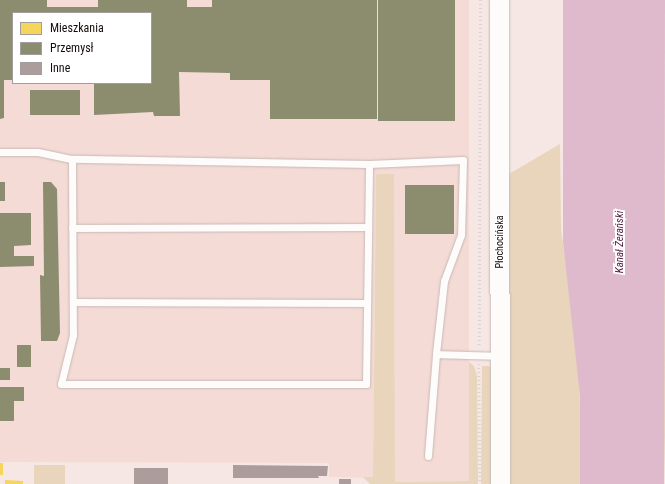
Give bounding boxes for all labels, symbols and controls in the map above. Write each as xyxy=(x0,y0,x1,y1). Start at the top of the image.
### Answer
legend xyxy=(12,12,152,84)
text: Mieszkania xyxy=(50,21,104,35)
text: Przemysł xyxy=(50,41,94,55)
text: Inne xyxy=(50,61,70,75)
water label: Kanał Żerański xyxy=(613,211,627,273)
street label: Płochocińska xyxy=(494,215,506,269)

